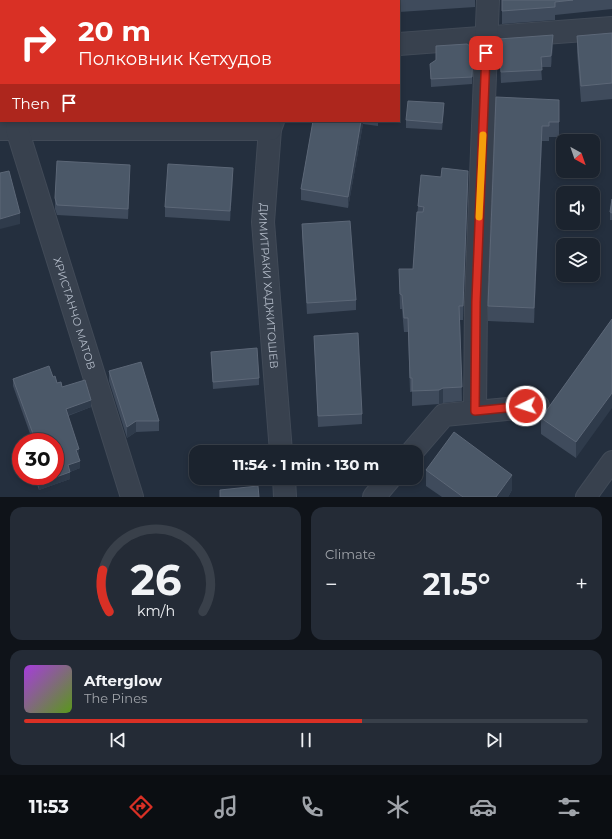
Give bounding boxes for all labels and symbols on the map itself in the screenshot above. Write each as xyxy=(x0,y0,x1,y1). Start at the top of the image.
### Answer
pin xyxy=(469,36,503,70)
north arrow xyxy=(556,134,600,178)
street label: ДИМИТРАКИ ХАДЖИТОШЕВ xyxy=(256,203,281,369)
street label: ХРИСТАНЧО МАТОВ xyxy=(50,255,99,371)
position arrow xyxy=(505,385,547,427)
speed limit sign: 30 xyxy=(12,433,64,485)

